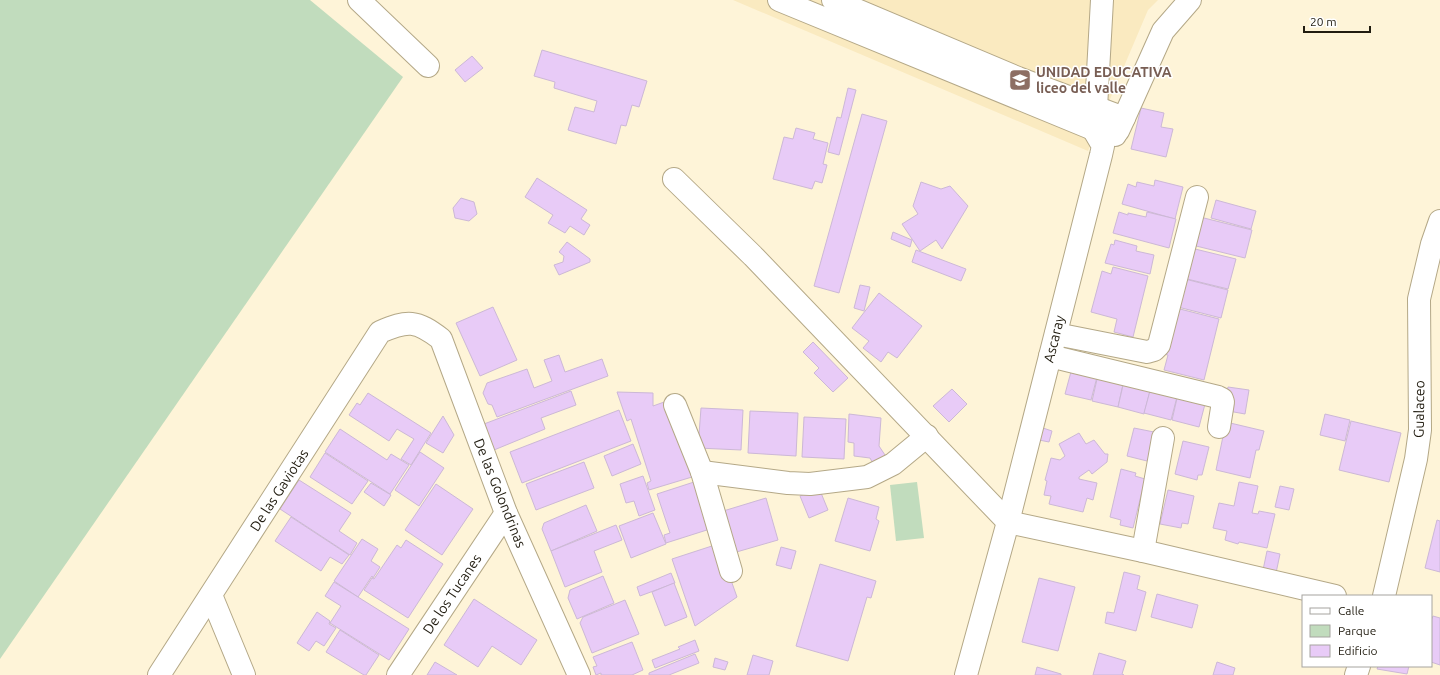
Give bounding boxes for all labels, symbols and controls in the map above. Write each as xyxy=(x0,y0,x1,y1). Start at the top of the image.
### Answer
scale bar xyxy=(1304,8,1370,34)
text: 20 m xyxy=(1310,15,1337,28)
place label: UNIDAD EDUCATIVA liceo del valle xyxy=(1036,64,1172,96)
school or university icon: UNIDAD EDUCATIVA liceo del valle xyxy=(1007,67,1033,93)
street label: Ascaray xyxy=(1040,313,1068,364)
street label: Gualaceo xyxy=(1410,380,1428,438)
street label: De las Golondrinas xyxy=(471,436,529,550)
street label: De las Gaviotas xyxy=(247,446,311,534)
street label: De los Tucanes xyxy=(419,551,485,637)
legend xyxy=(1302,595,1432,667)
text: Calle xyxy=(1338,604,1364,617)
text: Parque xyxy=(1338,624,1376,637)
text: Edificio xyxy=(1338,644,1378,657)

